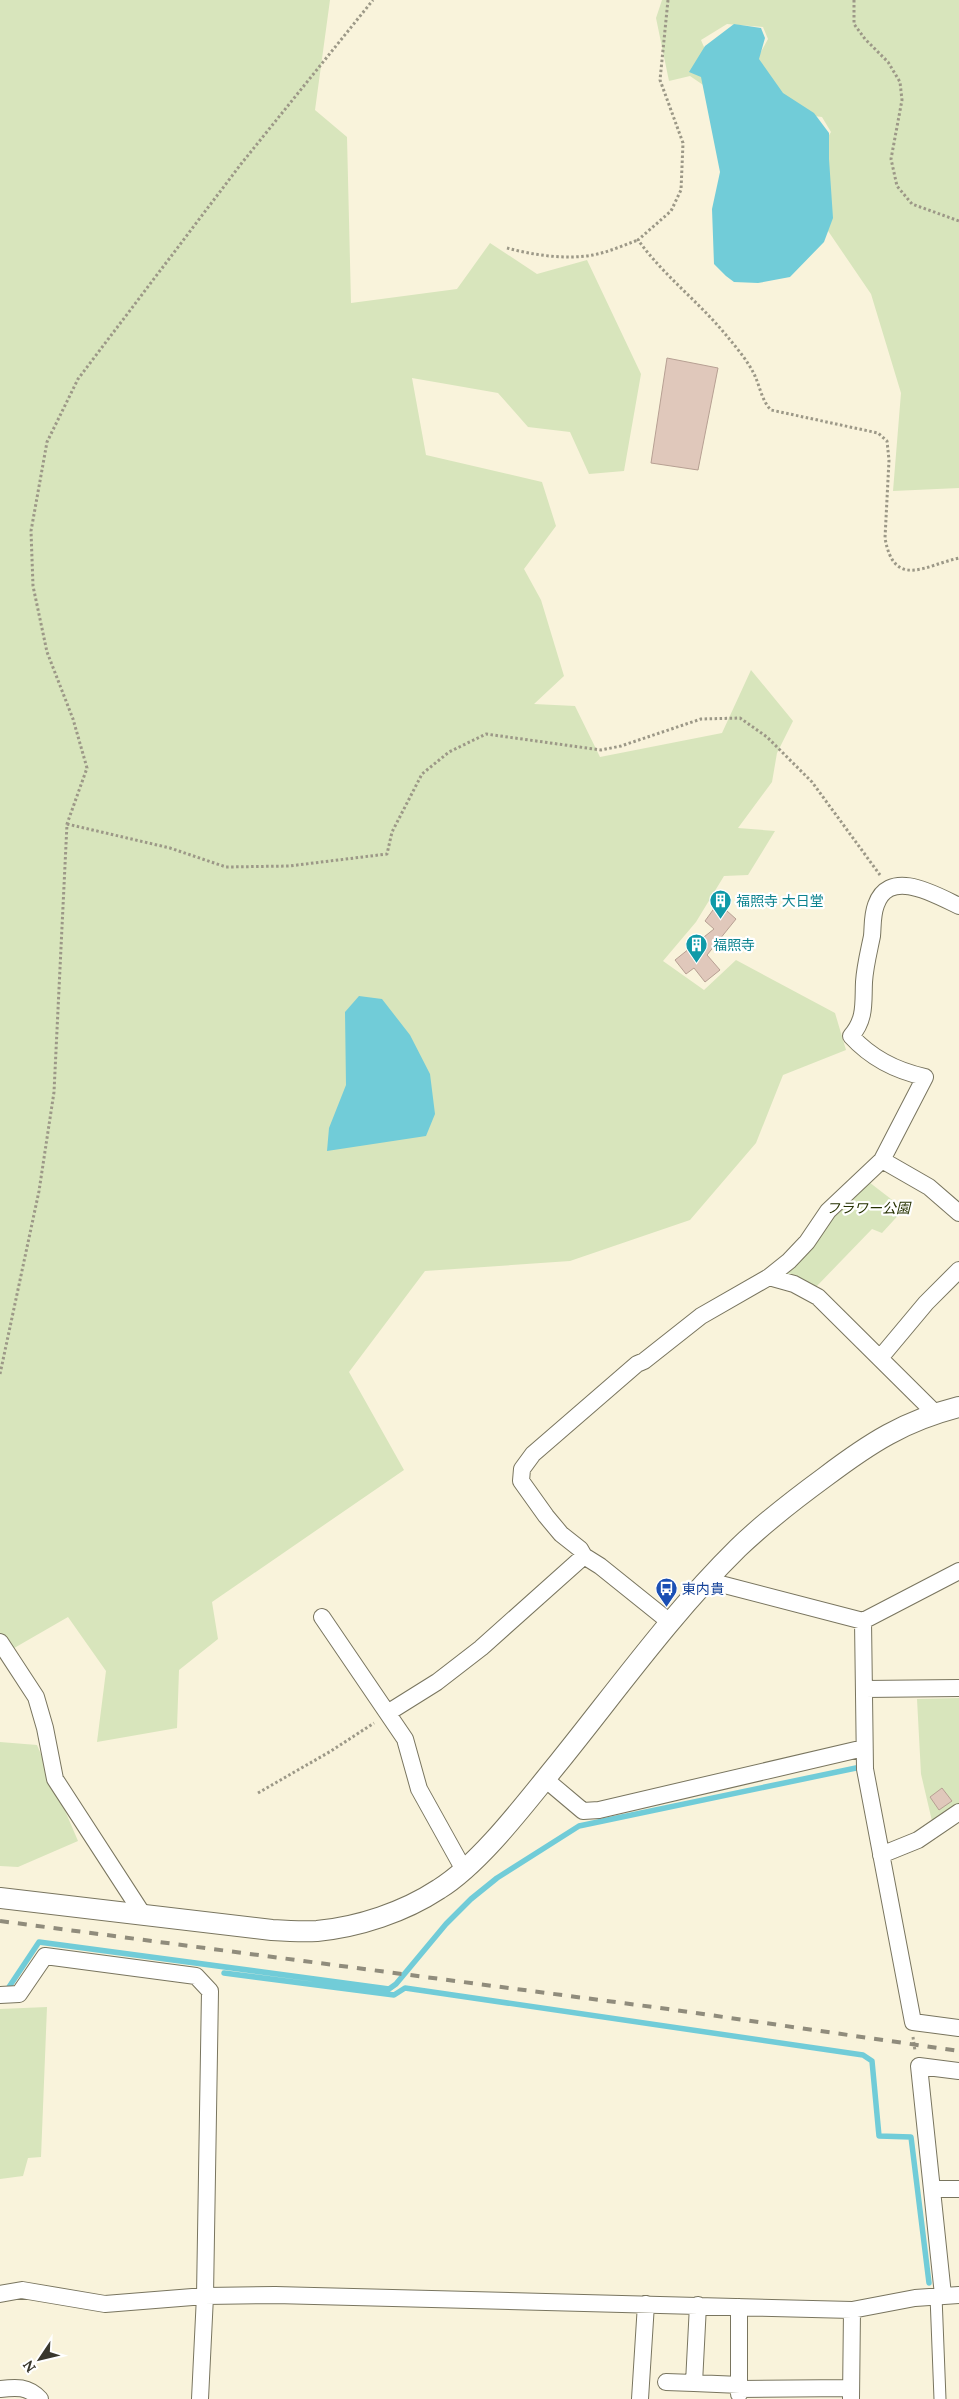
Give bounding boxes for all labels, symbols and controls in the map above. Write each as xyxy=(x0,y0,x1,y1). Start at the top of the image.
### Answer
building icon: 福照寺 大日堂 xyxy=(708,889,732,920)
place label: 福照寺 大日堂 xyxy=(736,892,824,910)
building icon: 福照寺 xyxy=(685,933,709,964)
place label: 福照寺 xyxy=(713,936,755,954)
park label: フラワー公園 xyxy=(826,1199,912,1217)
bus stop icon: 東内貴 xyxy=(654,1577,678,1608)
place label: 東内貴 xyxy=(682,1580,724,1598)
north arrow xyxy=(15,2334,65,2384)
text: N xyxy=(19,2357,40,2376)

